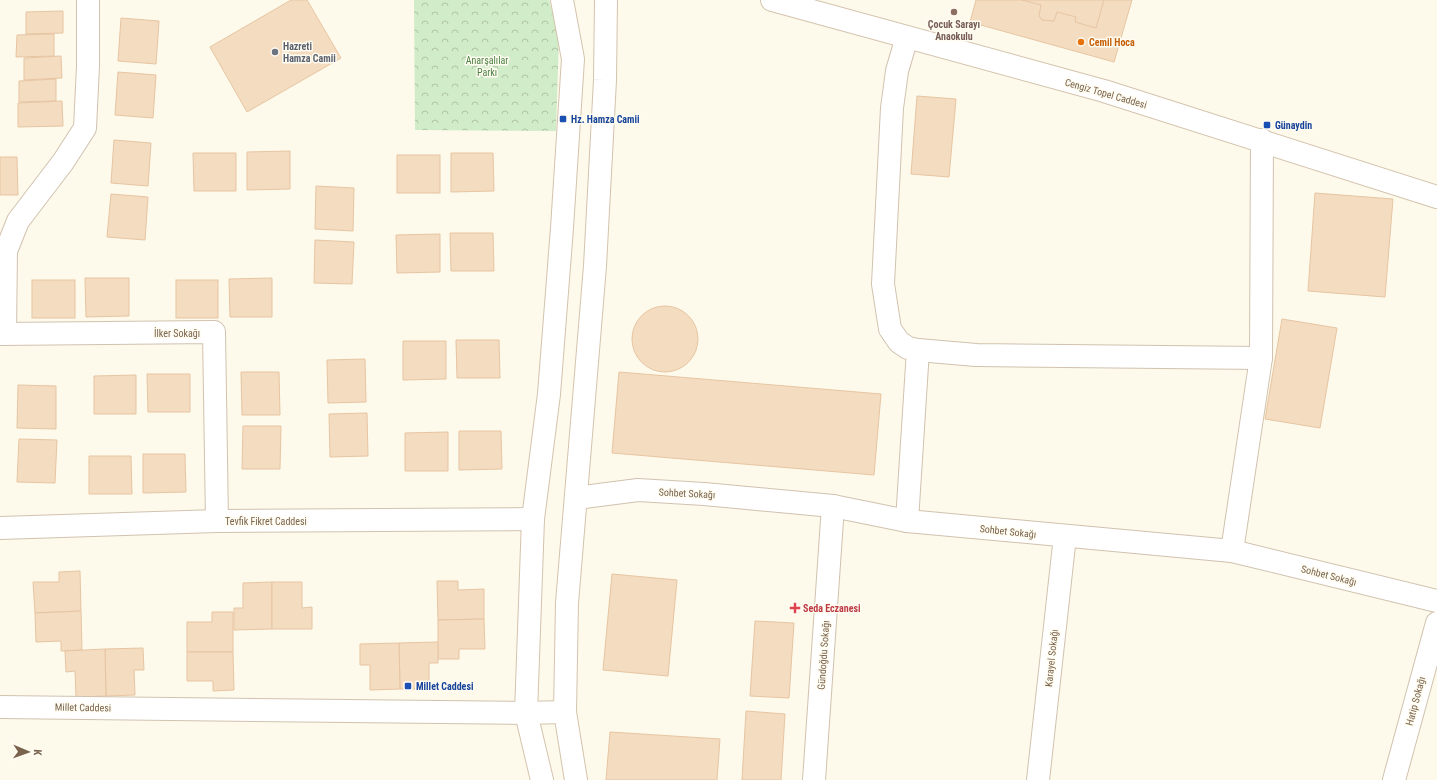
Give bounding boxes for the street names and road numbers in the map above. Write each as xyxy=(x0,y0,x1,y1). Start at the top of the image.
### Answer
street label: Cengiz Topel Caddesi xyxy=(1064,77,1148,110)
street label: İlker Sokağı xyxy=(154,327,200,339)
street label: Sohbet Sokağı xyxy=(658,487,716,500)
street label: Tevfik Fikret Caddesi xyxy=(225,516,307,527)
street label: Sohbet Sokağı xyxy=(979,523,1037,540)
street label: Sohbet Sokağı xyxy=(1300,563,1358,588)
street label: Gündoğdu Sokağı xyxy=(816,620,831,690)
street label: Karayel Sokağı xyxy=(1043,629,1060,687)
street label: Hatip Sokağı xyxy=(1404,675,1427,727)
street label: Millet Caddesi xyxy=(55,702,111,713)

